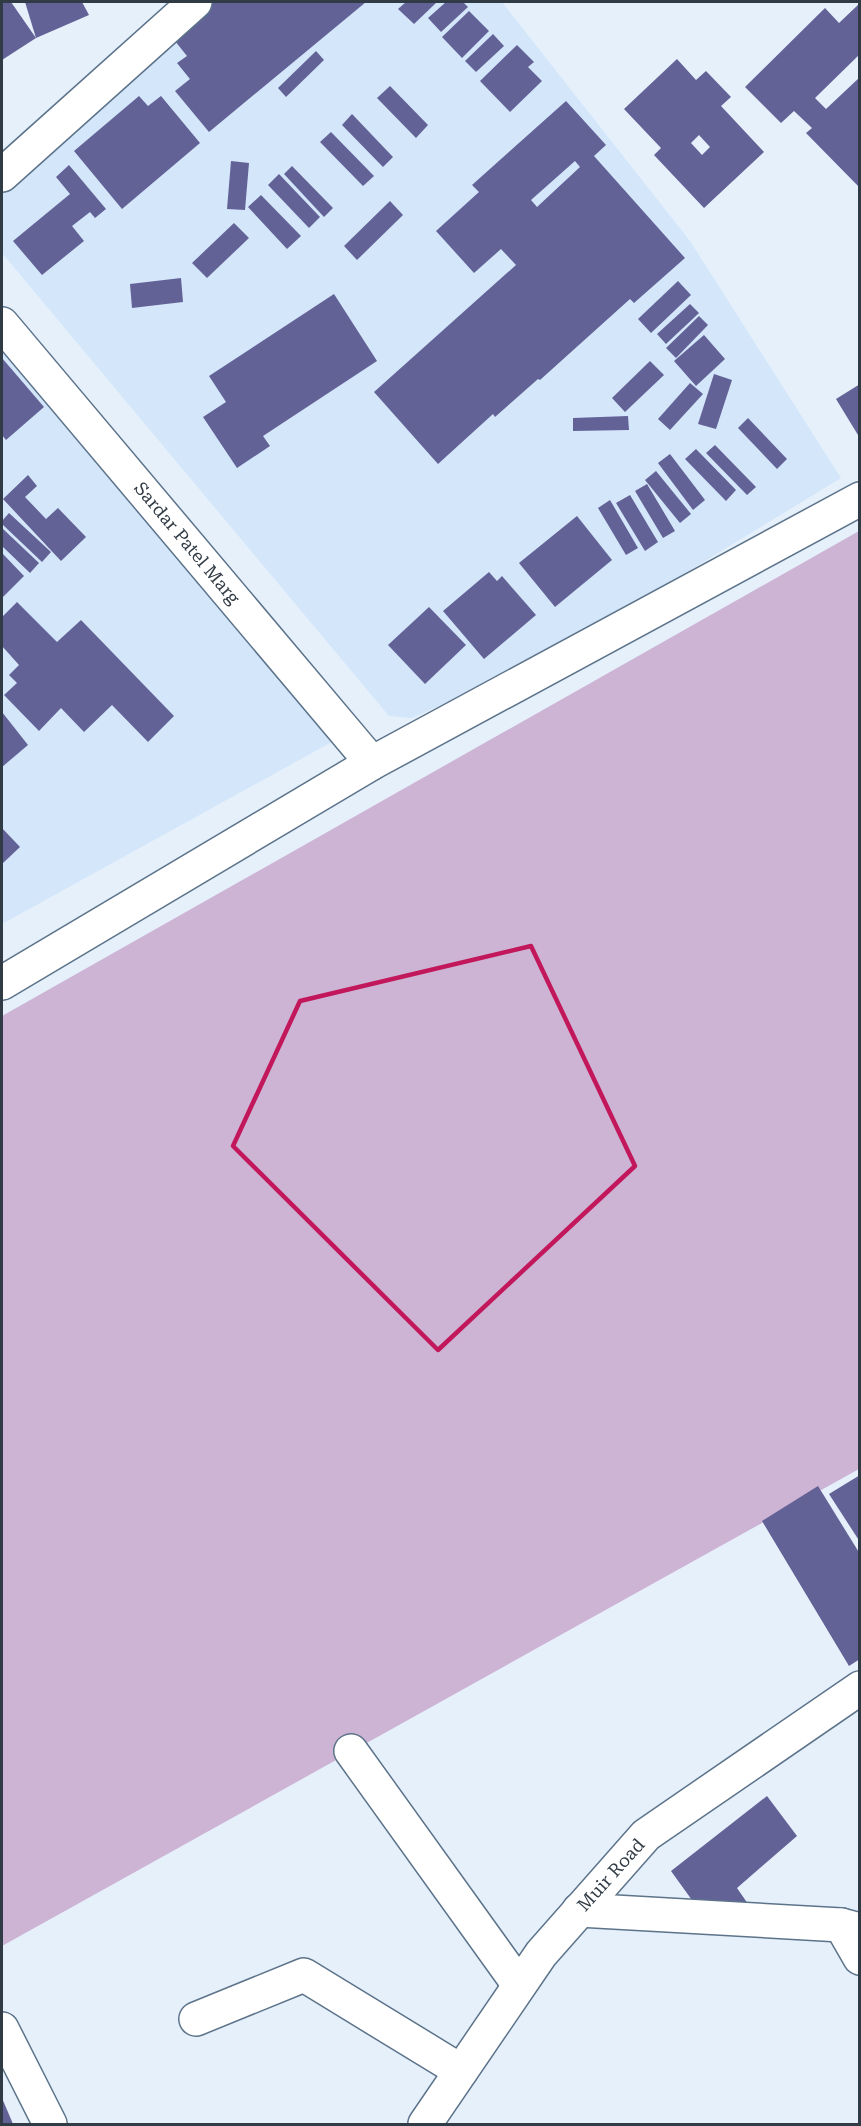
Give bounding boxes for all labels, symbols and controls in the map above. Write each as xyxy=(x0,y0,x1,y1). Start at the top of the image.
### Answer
street label: Sardar Patel Marg xyxy=(130,477,245,608)
street label: Muir Road xyxy=(573,1834,649,1915)

